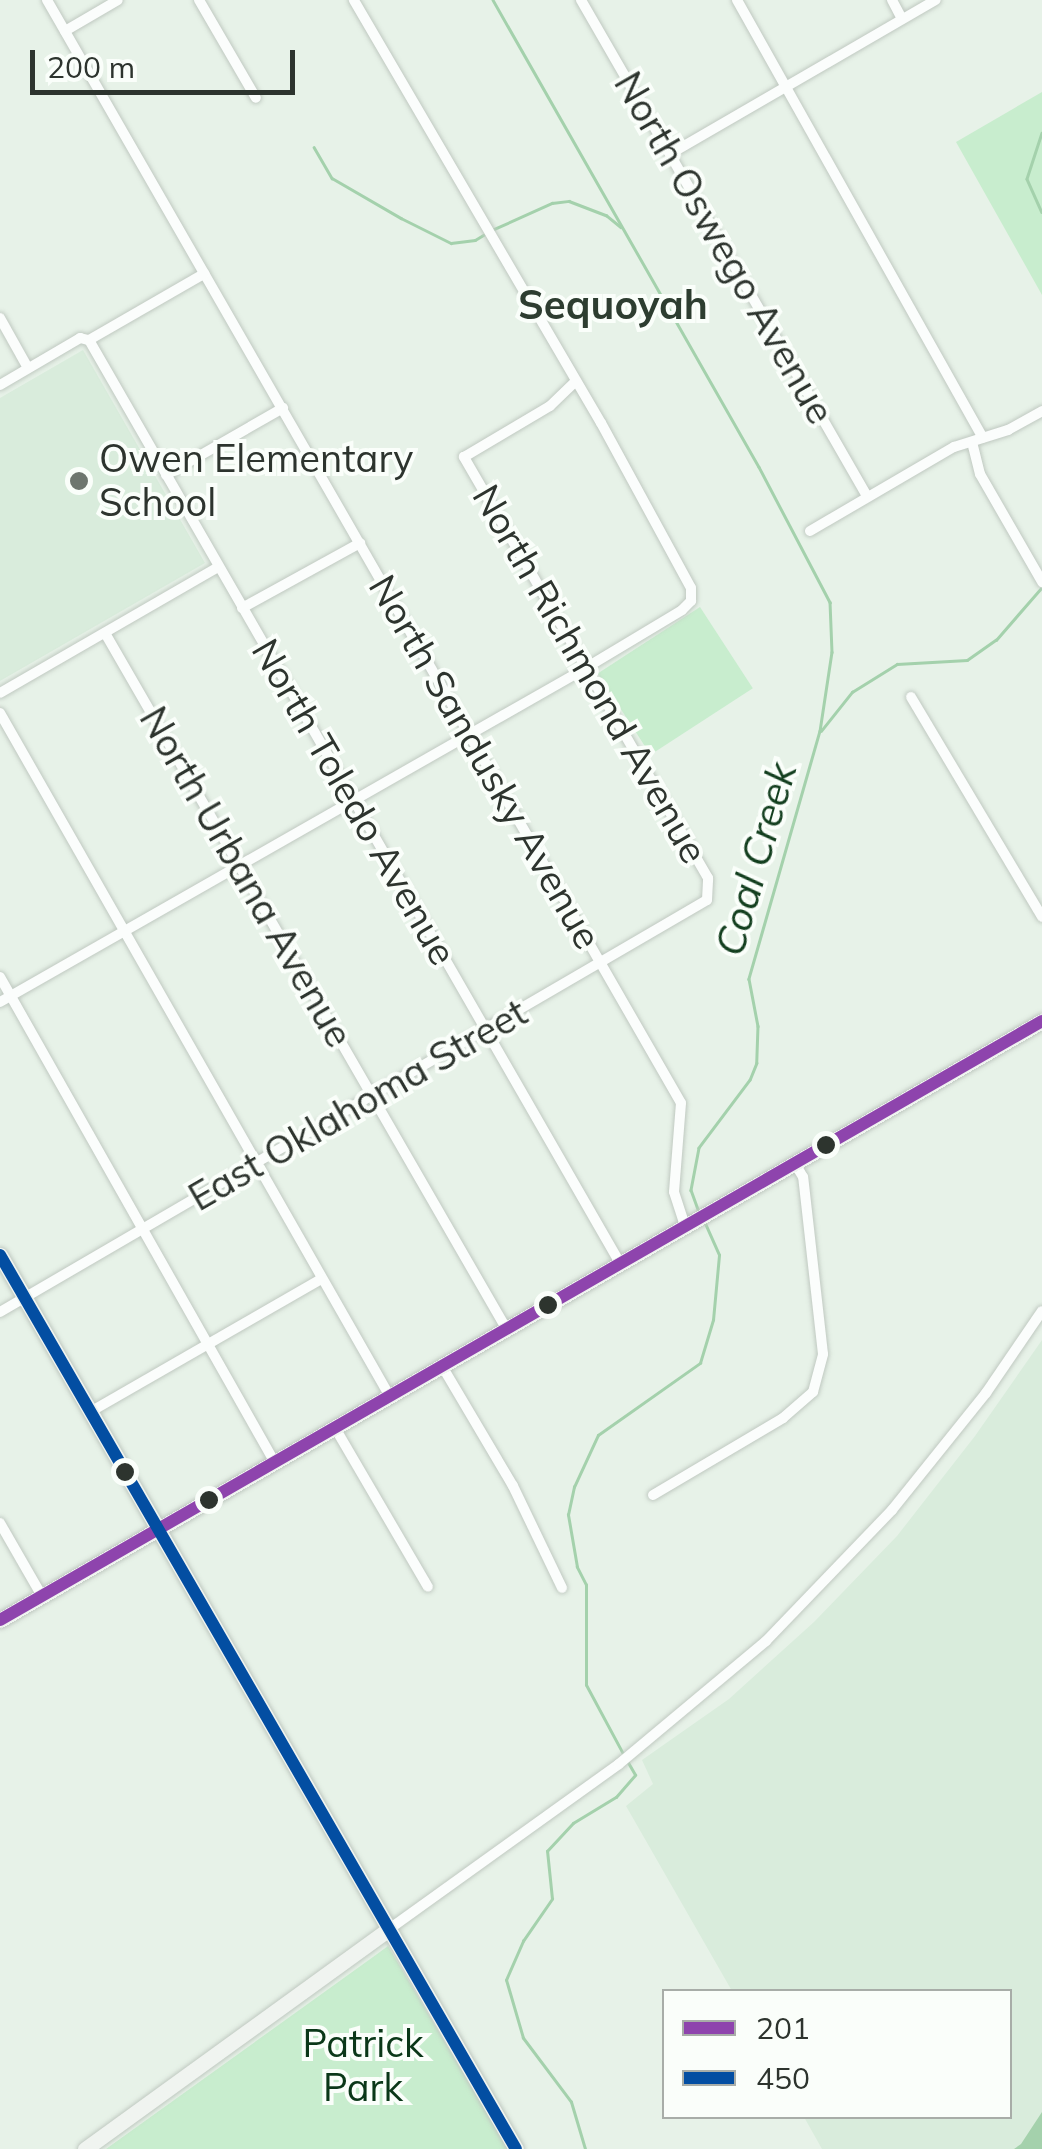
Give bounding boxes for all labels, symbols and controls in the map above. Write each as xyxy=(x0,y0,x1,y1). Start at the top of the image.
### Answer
scale bar xyxy=(35,30,300,92)
text: 200 m xyxy=(47,48,135,86)
street label: North Oswego Avenue xyxy=(605,64,843,432)
district label: Sequoyah xyxy=(518,280,708,328)
place label: Owen Elementary School xyxy=(99,436,414,526)
marker: Owen Elementary School xyxy=(68,470,90,492)
street label: North Richmond Avenue xyxy=(463,477,717,871)
street label: North Sandusky Avenue xyxy=(359,567,611,957)
street label: North Toledo Avenue xyxy=(242,631,466,973)
street label: North Urbana Avenue xyxy=(130,699,362,1055)
water label: Coal Creek xyxy=(705,757,805,961)
street label: East Oklahoma Street xyxy=(181,990,535,1220)
unlabelled marker xyxy=(816,1135,836,1155)
unlabelled marker xyxy=(538,1295,558,1315)
unlabelled marker xyxy=(115,1462,135,1482)
unlabelled marker xyxy=(199,1490,219,1510)
legend xyxy=(662,1989,1012,2119)
text: 201 xyxy=(756,2009,810,2047)
park label: Patrick Park xyxy=(302,2021,424,2110)
text: 450 xyxy=(756,2059,810,2097)

